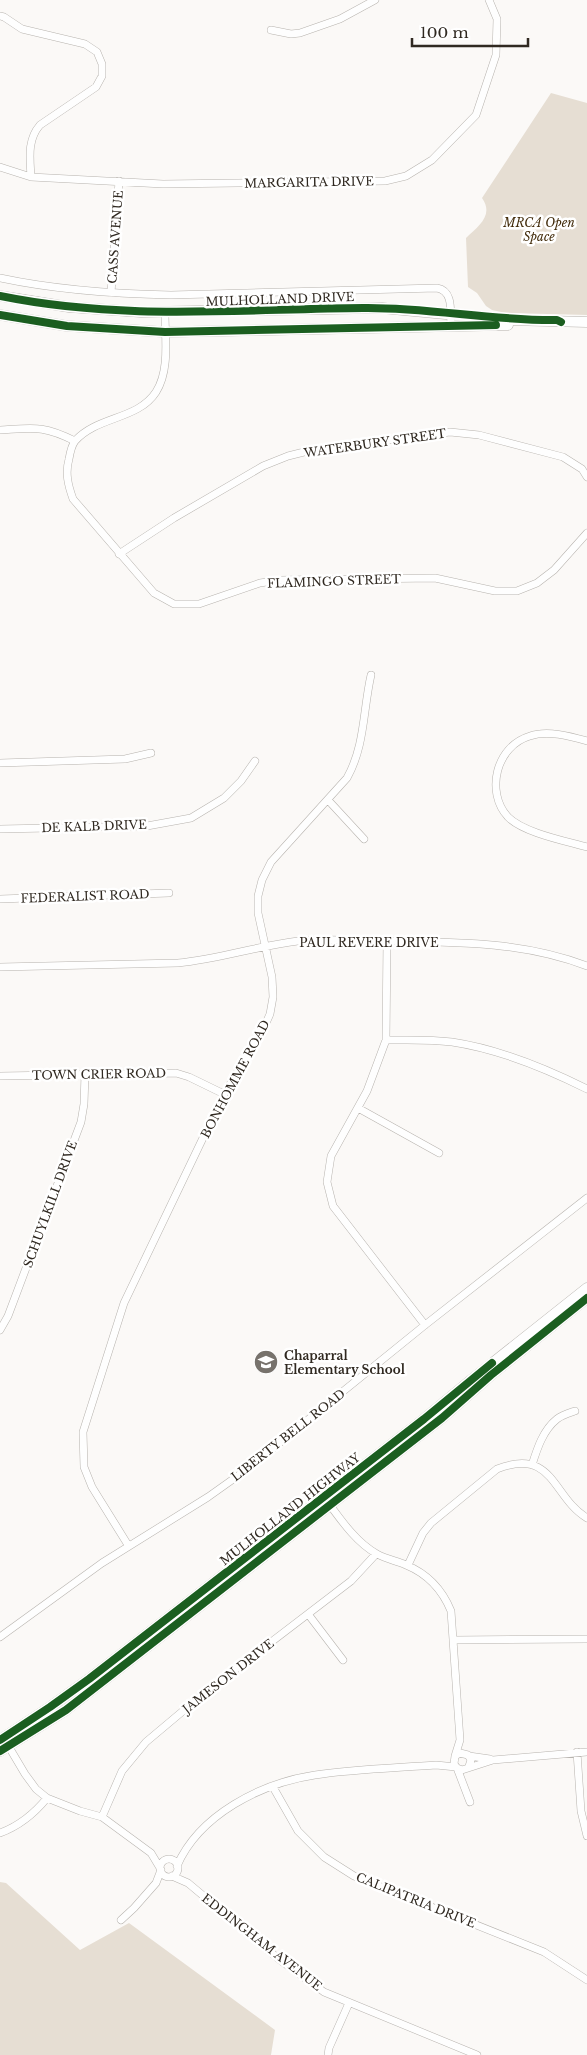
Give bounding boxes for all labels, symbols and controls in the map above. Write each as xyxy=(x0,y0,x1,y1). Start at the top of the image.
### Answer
scale bar xyxy=(412,15,528,47)
text: 100 m xyxy=(420,23,469,42)
street label: MARGARITA DRIVE xyxy=(244,173,374,191)
street label: CASS AVENUE xyxy=(104,189,126,284)
park label: MRCA Open Space xyxy=(502,215,575,244)
street label: MULHOLLAND DRIVE xyxy=(205,289,355,309)
street label: WATERBURY STREET xyxy=(302,426,447,461)
street label: FLAMINGO STREET xyxy=(267,571,401,591)
street label: DE KALB DRIVE xyxy=(41,817,147,835)
street label: FEDERALIST ROAD xyxy=(20,886,150,906)
street label: PAUL REVERE DRIVE xyxy=(299,935,439,950)
street label: BONHOMME ROAD xyxy=(197,1017,273,1141)
street label: TOWN CRIER ROAD xyxy=(32,1065,166,1083)
street label: SCHUYLKILL DRIVE xyxy=(20,1138,80,1270)
place label: Chaparral Elementary School xyxy=(284,1348,406,1377)
school or university icon: Chaparral Elementary School xyxy=(253,1349,279,1375)
street label: LIBERTY BELL ROAD xyxy=(228,1386,348,1484)
street label: MULHOLLAND HIGHWAY xyxy=(217,1449,363,1568)
street label: JAMESON DRIVE xyxy=(178,1635,277,1718)
street label: CALIPATRIA DRIVE xyxy=(354,1869,478,1931)
street label: EDDINGHAM AVENUE xyxy=(199,1890,325,1994)

